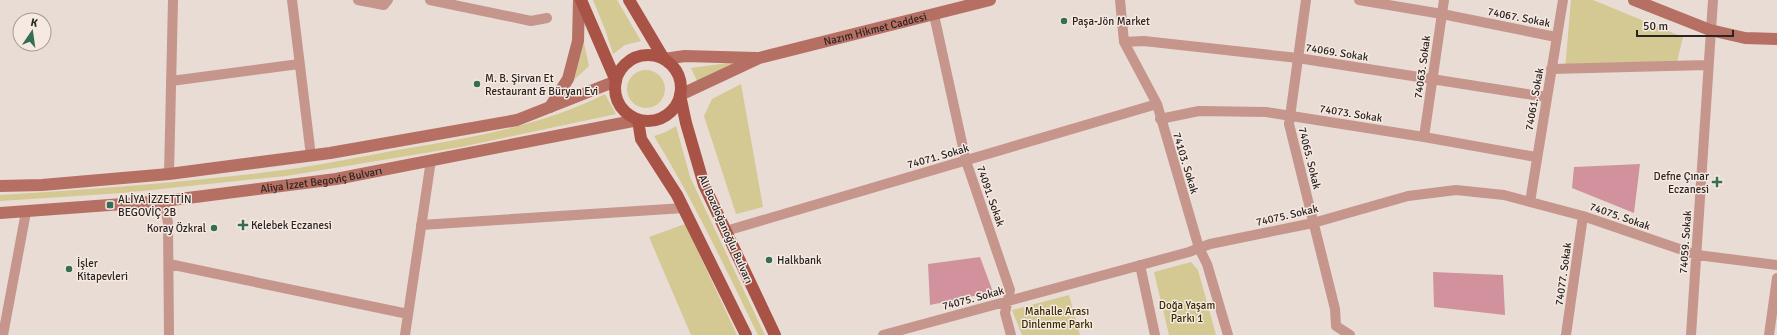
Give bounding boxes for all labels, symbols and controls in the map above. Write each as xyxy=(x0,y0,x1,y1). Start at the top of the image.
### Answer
street label: 74067. Sokak xyxy=(1487,5,1552,30)
street label: Nazım Hikmet Caddesi xyxy=(822,10,928,49)
north arrow xyxy=(12,12,52,52)
scale bar xyxy=(1637,12,1733,38)
place label: Paşa-Jön Market xyxy=(1072,15,1150,28)
text: K xyxy=(29,16,39,30)
marker: Paşa-Jön Market xyxy=(1059,16,1069,26)
text: 50 m xyxy=(1643,19,1668,34)
street label: 74063. Sokak xyxy=(1412,34,1433,99)
street label: 74069. Sokak xyxy=(1305,41,1370,64)
street label: 74061. Sokak xyxy=(1523,66,1546,131)
place label: M. B. Şirvan Et Restaurant & Büryan Evi xyxy=(485,72,598,98)
marker: M. B. Şirvan Et Restaurant & Büryan Evi xyxy=(472,79,482,89)
street label: 74073. Sokak xyxy=(1319,102,1384,125)
street label: 74065. Sokak xyxy=(1296,126,1324,191)
street label: 74103. Sokak xyxy=(1170,131,1201,196)
street label: 74071. Sokak xyxy=(906,141,971,171)
street label: Aliya İzzet Begoviç Bulvarı xyxy=(259,164,383,196)
street label: 74091. Sokak xyxy=(974,164,1007,229)
place label: Defne Çınar Eczanesi xyxy=(1654,170,1709,196)
street label: Ali Bozdoğanoğlu Bulvarı xyxy=(696,173,755,286)
marker: Defne Çınar Eczanesi xyxy=(1712,177,1722,187)
place label: ALİYA İZZETTİN BEGOVİÇ 2B xyxy=(118,192,191,219)
marker: ALİYA İZZETTİN BEGOVİÇ 2B xyxy=(105,200,115,210)
street label: 74075. Sokak xyxy=(1588,200,1652,233)
street label: 74075. Sokak xyxy=(1255,202,1320,229)
street label: 74059. Sokak xyxy=(1677,209,1694,274)
place label: Kelebek Eczanesi xyxy=(251,219,332,232)
marker: Kelebek Eczanesi xyxy=(238,220,248,230)
place label: Koray Özkral xyxy=(147,221,206,235)
marker: Koray Özkral xyxy=(209,223,219,233)
street label: 74077. Sokak xyxy=(1553,241,1574,306)
place label: Halkbank xyxy=(777,254,822,267)
marker: Halkbank xyxy=(764,255,774,265)
place label: İşler Kitapevleri xyxy=(77,256,128,283)
marker: İşler Kitapevleri xyxy=(64,264,74,274)
street label: 74075. Sokak xyxy=(941,284,1006,313)
park label: Doğa Yaşam Parkı 1 xyxy=(1159,299,1215,325)
park label: Mahalle Arası Dinlenme Parkı xyxy=(1021,305,1093,331)

